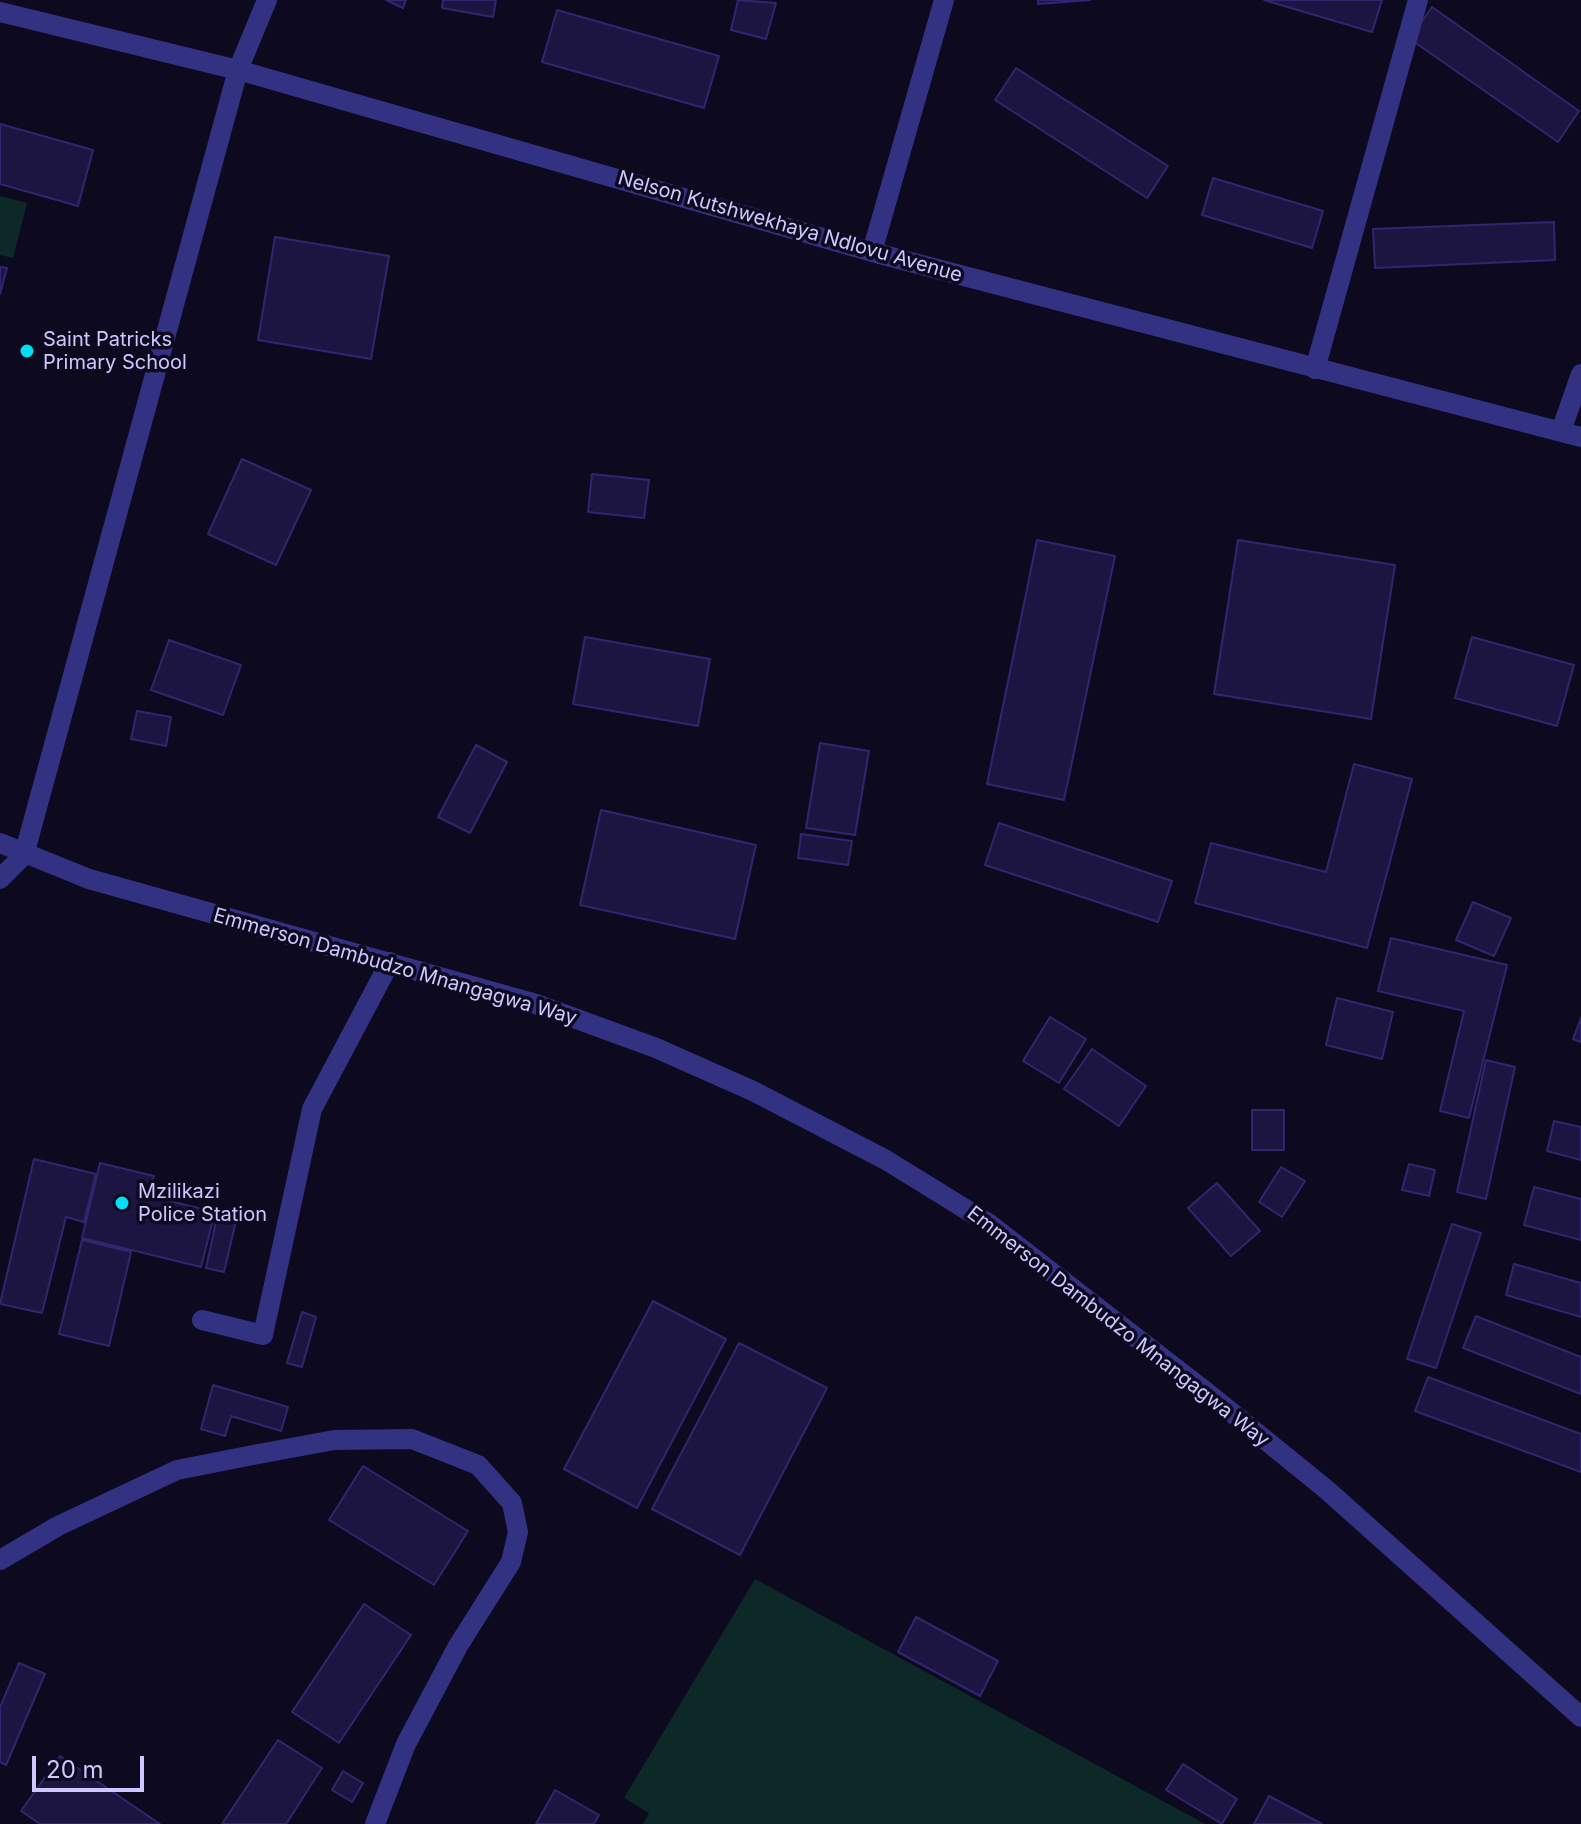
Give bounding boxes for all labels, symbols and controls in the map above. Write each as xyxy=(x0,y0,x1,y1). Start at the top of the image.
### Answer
street label: Nelson Kutshwekhaya Ndlovu Avenue xyxy=(615,166,965,288)
place label: Saint Patricks Primary School xyxy=(43,328,187,375)
marker: Saint Patricks Primary School xyxy=(18,342,36,360)
street label: Emmerson Dambudzo Mnangagwa Way xyxy=(211,904,579,1030)
place label: Mzilikazi Police Station xyxy=(138,1180,267,1227)
marker: Mzilikazi Police Station xyxy=(113,1194,131,1212)
street label: Emmerson Dambudzo Mnangagwa Way xyxy=(962,1202,1274,1452)
scale bar xyxy=(36,1740,148,1790)
text: 20 m xyxy=(46,1755,104,1784)

